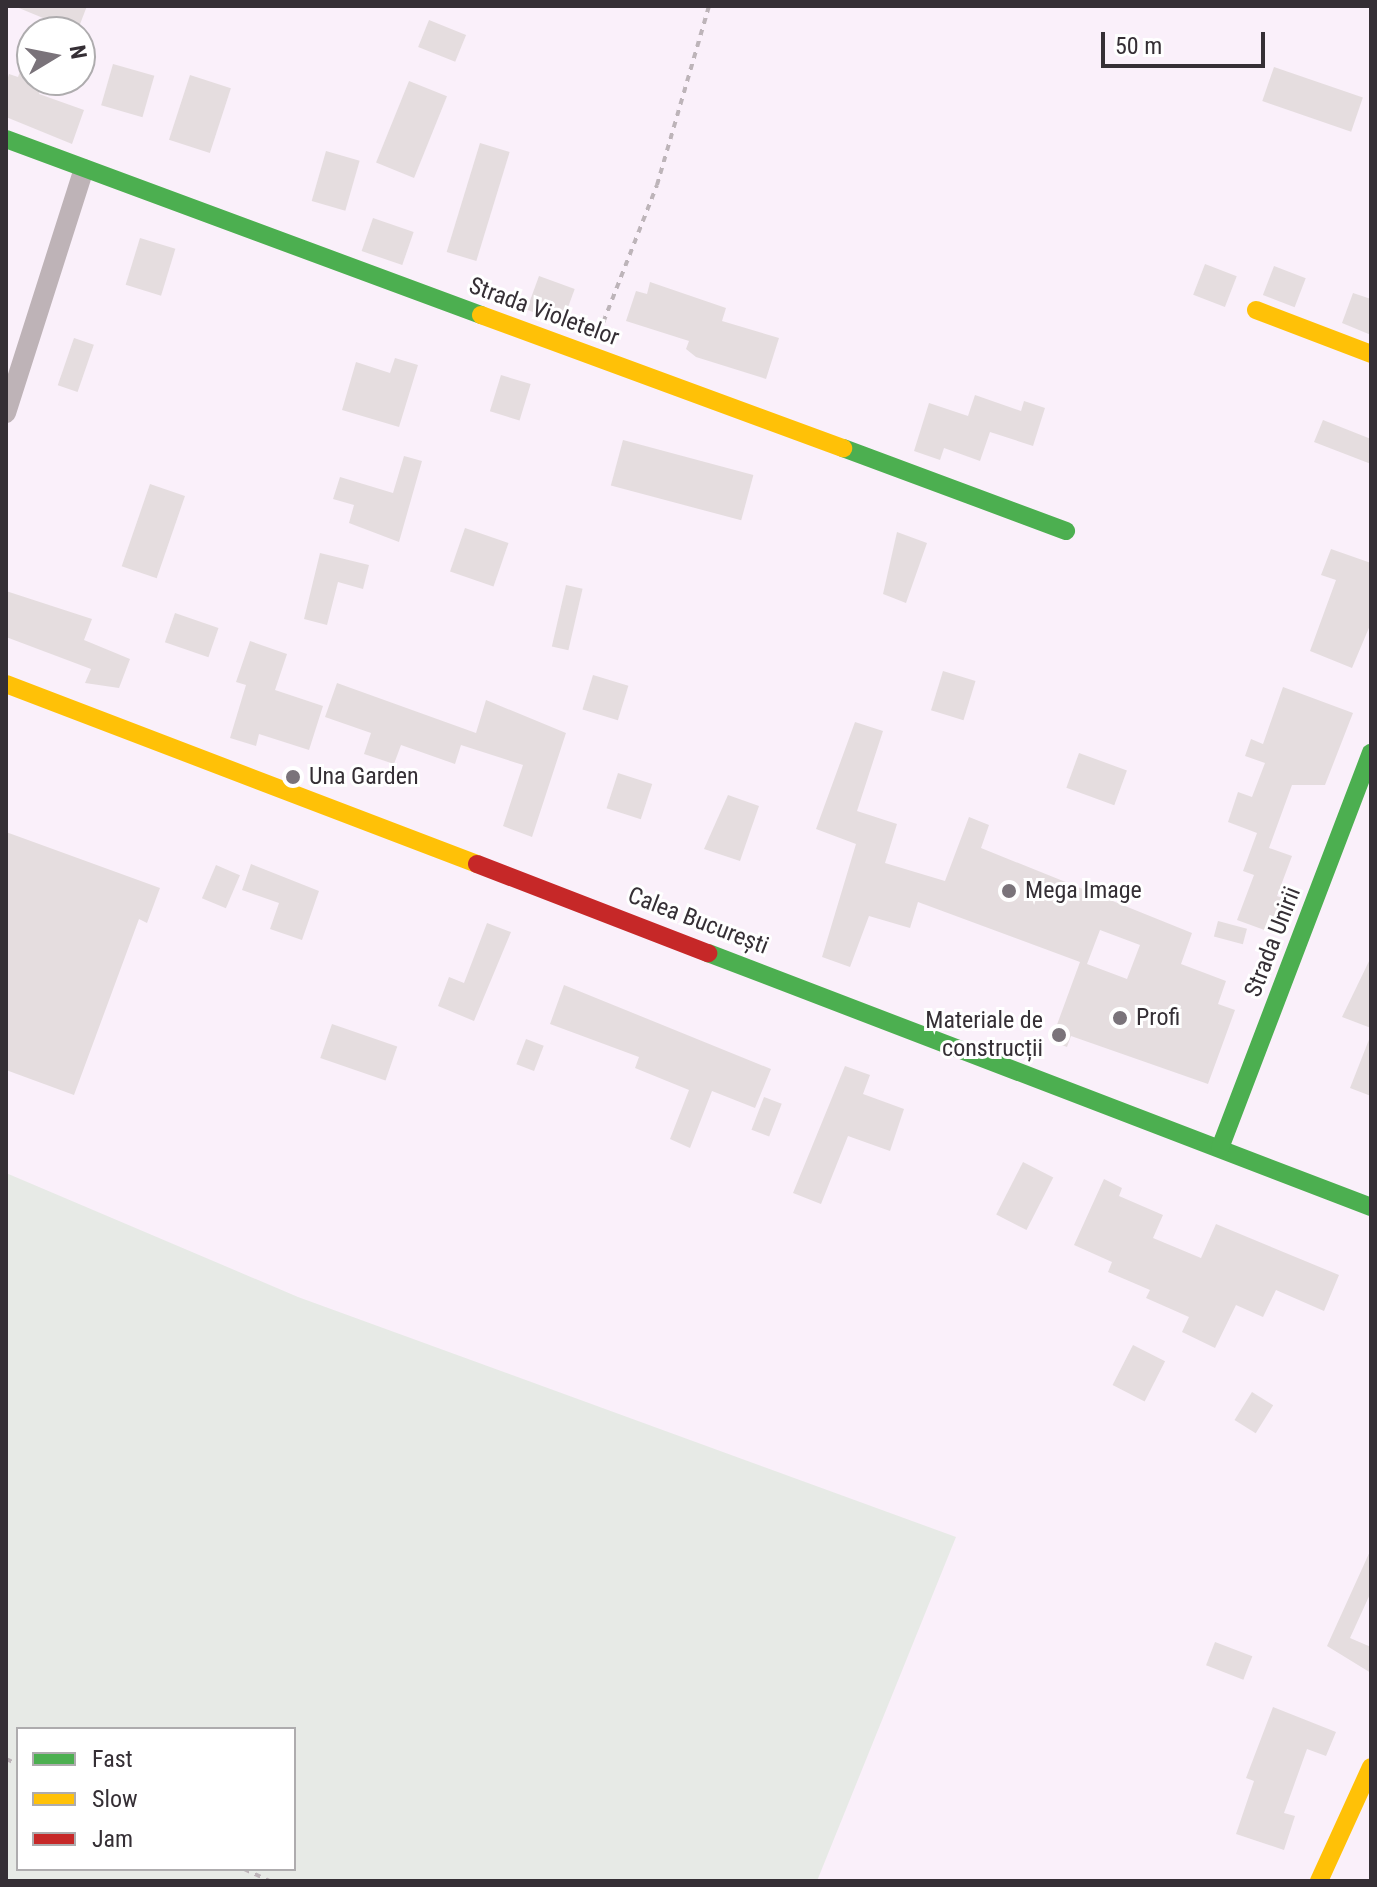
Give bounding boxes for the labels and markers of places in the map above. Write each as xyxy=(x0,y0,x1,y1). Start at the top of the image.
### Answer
place label: Una Garden xyxy=(309,763,419,791)
marker: Una Garden xyxy=(284,768,302,786)
place label: Mega Image xyxy=(1025,877,1142,905)
marker: Mega Image xyxy=(1000,882,1018,900)
place label: Profi xyxy=(1136,1004,1180,1032)
place label: Materiale de construcții xyxy=(925,1007,1043,1063)
marker: Profi xyxy=(1111,1009,1129,1027)
marker: Materiale de construcții xyxy=(1050,1026,1068,1044)

